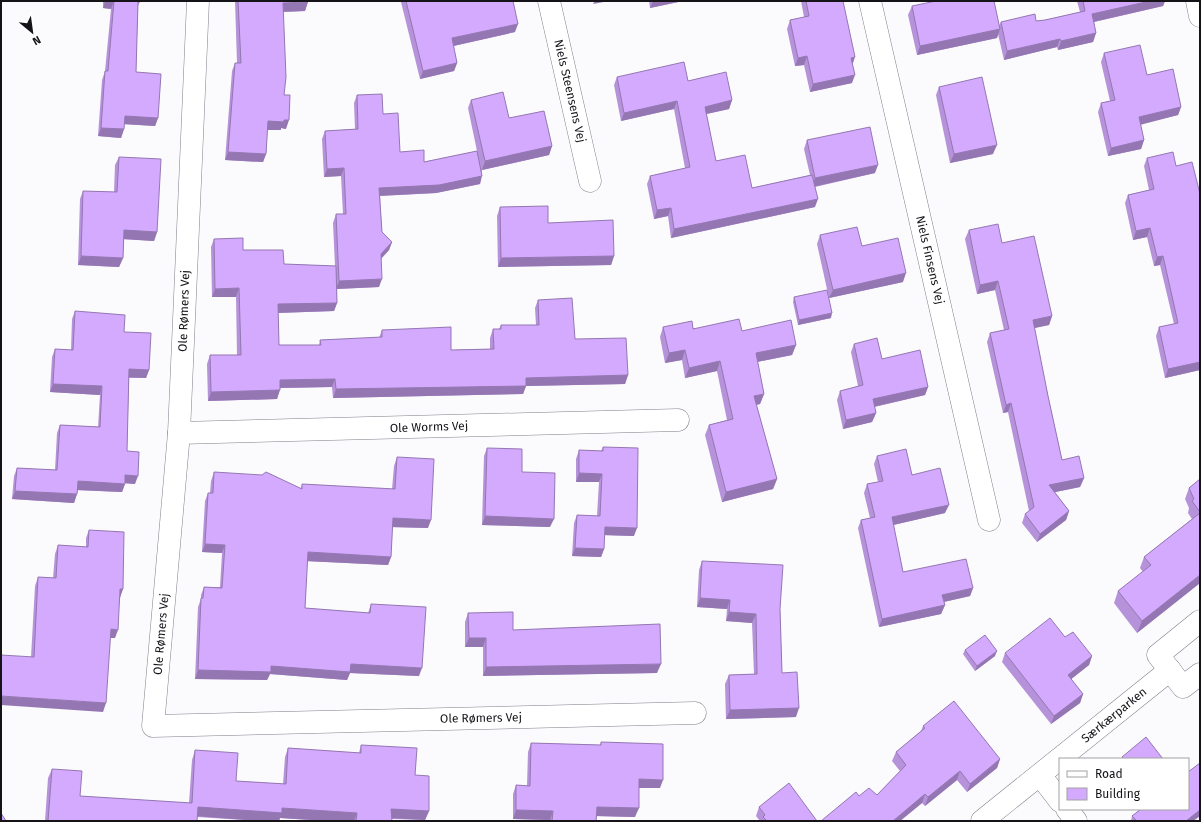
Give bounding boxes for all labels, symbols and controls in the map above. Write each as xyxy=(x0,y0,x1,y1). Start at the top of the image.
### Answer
north arrow xyxy=(12,12,52,52)
text: N xyxy=(30,33,43,48)
street label: Niels Steensens Vej xyxy=(551,38,589,144)
street label: Niels Finsens Vej xyxy=(913,214,947,306)
street label: Ole Rømers Vej xyxy=(176,270,192,352)
street label: Ole Worms Vej xyxy=(390,419,468,435)
street label: Ole Rømers Vej xyxy=(150,593,172,675)
street label: Særkærparken xyxy=(1079,684,1149,746)
street label: Ole Rømers Vej xyxy=(440,710,522,726)
legend xyxy=(1059,758,1189,810)
text: Road xyxy=(1095,767,1123,781)
text: Building xyxy=(1095,787,1141,801)

